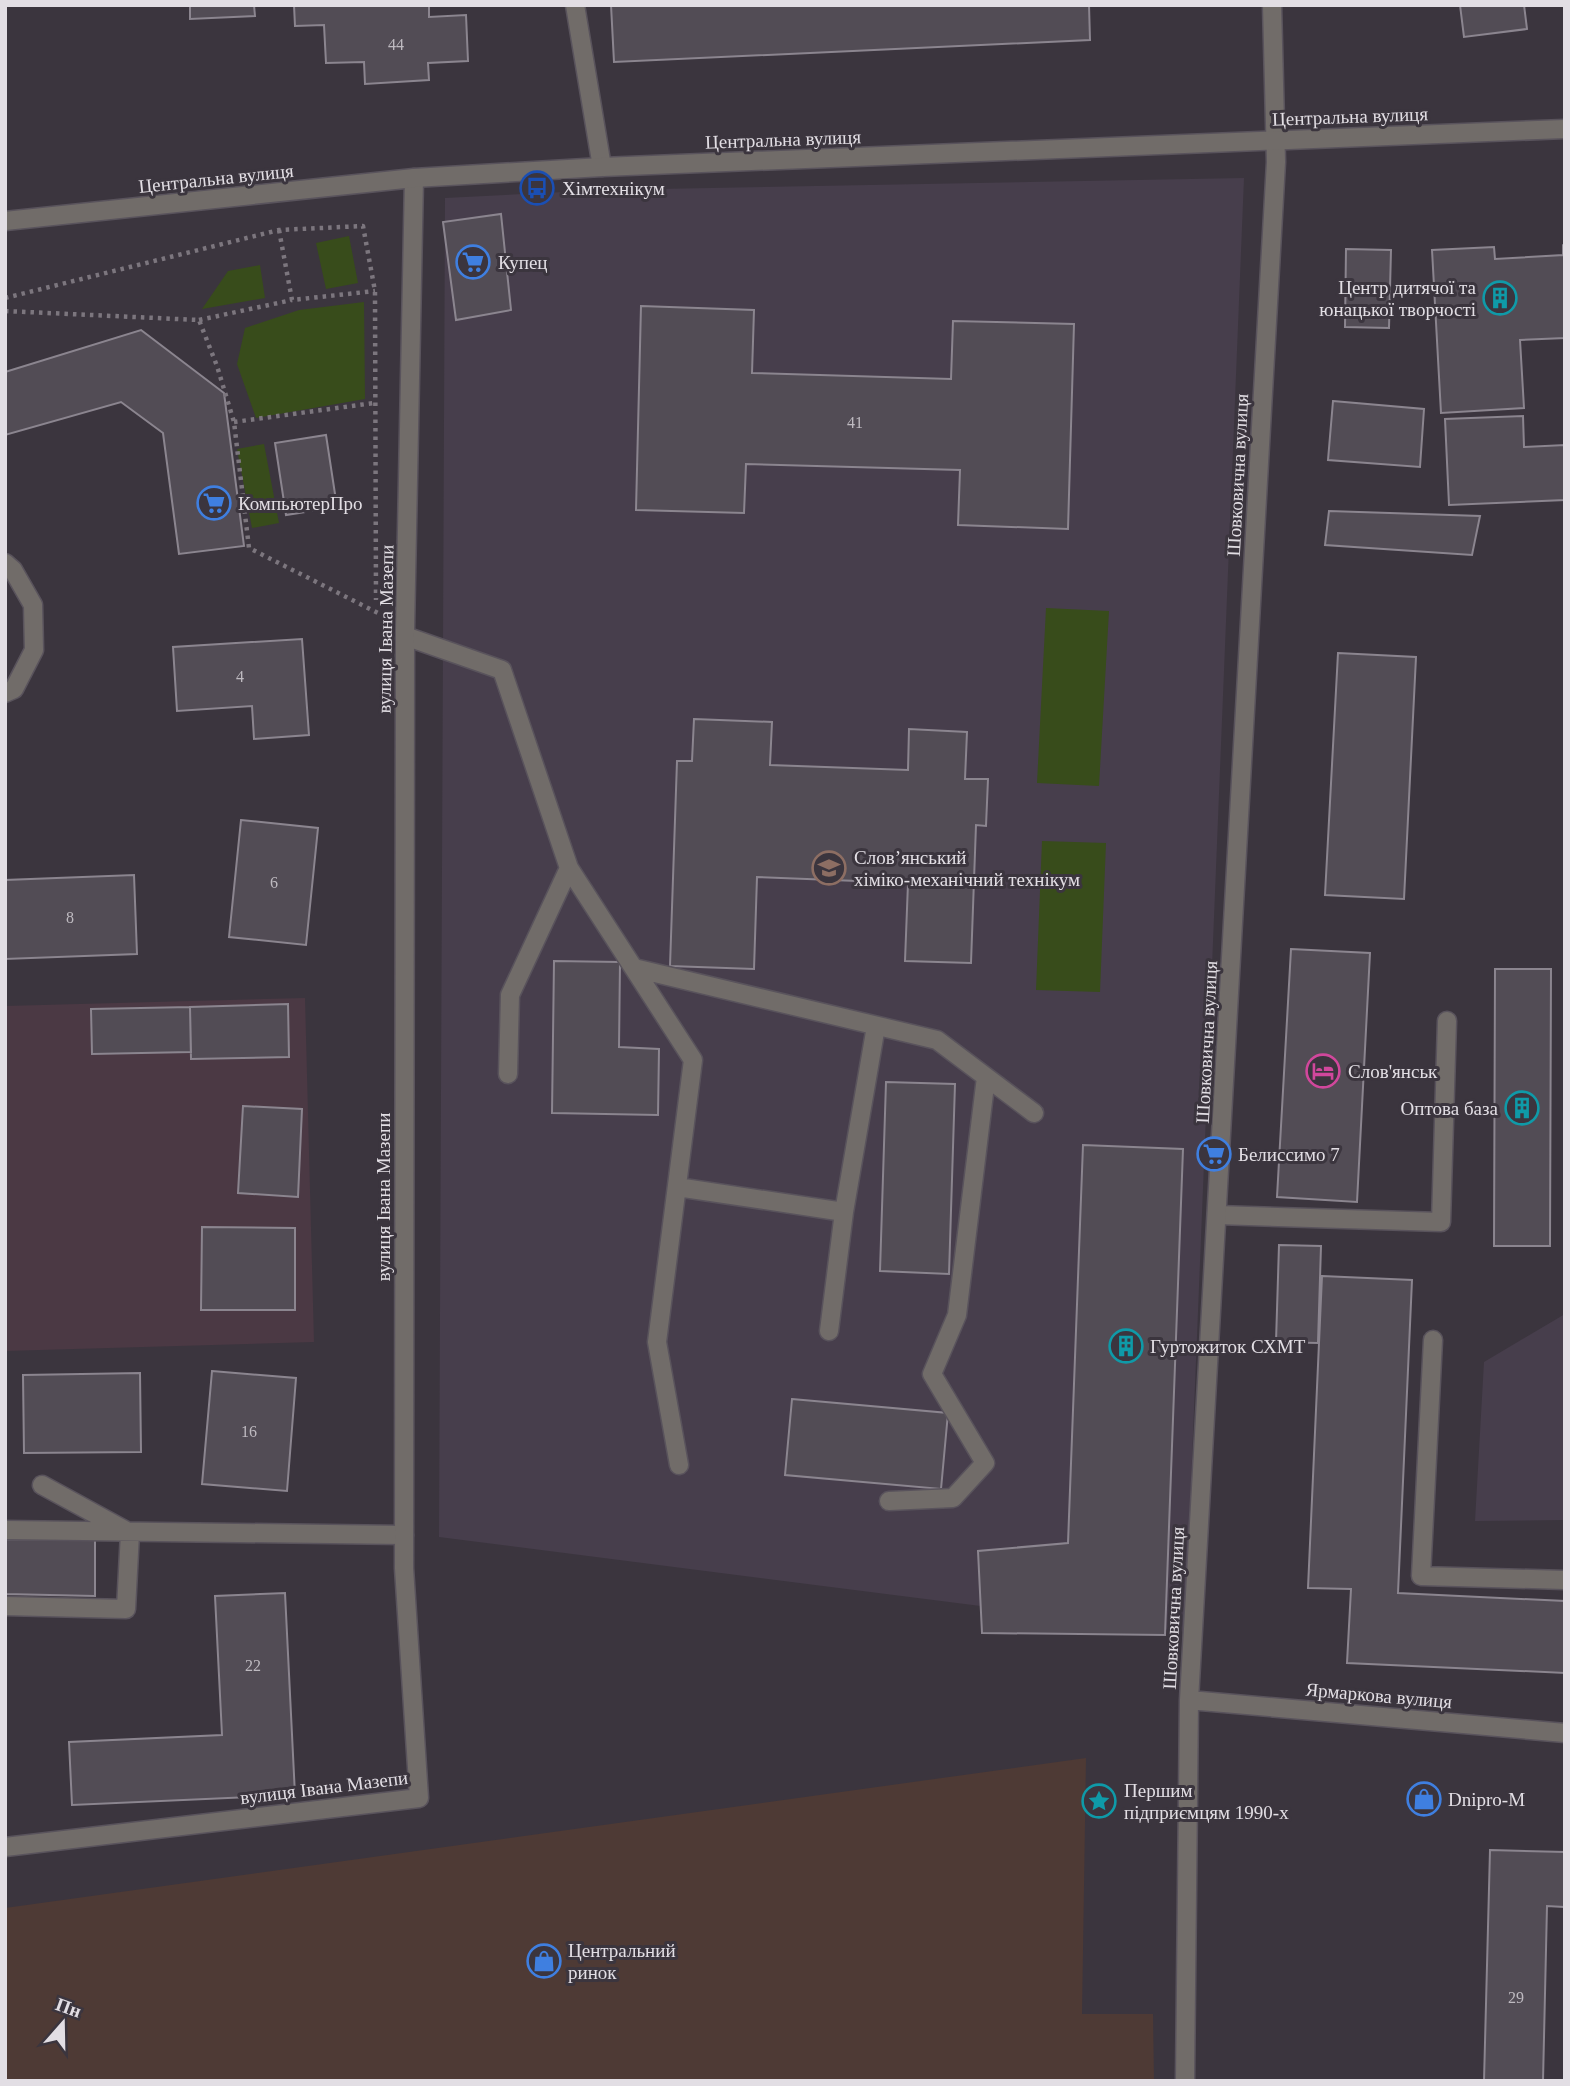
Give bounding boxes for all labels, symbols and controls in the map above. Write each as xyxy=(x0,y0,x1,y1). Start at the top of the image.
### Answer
house number: 44 xyxy=(388,36,404,53)
street label: Центральна вулиця xyxy=(1272,103,1429,130)
street label: Центральна вулиця xyxy=(705,126,862,153)
street label: Центральна вулиця xyxy=(137,160,295,197)
bus stop icon: Хімтехнікум xyxy=(518,169,556,207)
place label: Хімтехнікум xyxy=(562,178,665,199)
supermarket icon: Купец xyxy=(454,243,492,281)
place label: Купец xyxy=(498,252,548,273)
place label: Центр дитячої та юнацької творчості xyxy=(1319,277,1477,320)
building icon: Центр дитячої та юнацької творчості xyxy=(1481,279,1519,317)
street label: Шовковична вулиця xyxy=(1223,393,1252,557)
house number: 41 xyxy=(847,414,863,431)
supermarket icon: КомпьютерПро xyxy=(195,484,233,522)
place label: КомпьютерПро xyxy=(238,493,363,514)
street label: вулиця Івана Мазепи xyxy=(374,544,397,714)
house number: 4 xyxy=(236,668,244,685)
place label: Слов’янський хіміко-механічний технікум xyxy=(854,847,1080,890)
school or university icon: Слов’янський хіміко-механічний технікум xyxy=(810,849,848,887)
house number: 6 xyxy=(270,874,278,891)
house number: 8 xyxy=(66,909,74,926)
street label: Шовковична вулиця xyxy=(1192,960,1221,1124)
hotel icon: Слов'янськ xyxy=(1304,1052,1342,1090)
place label: Слов'янськ xyxy=(1348,1061,1438,1082)
building icon: Оптова база xyxy=(1503,1089,1541,1127)
place label: Оптова база xyxy=(1401,1098,1499,1119)
street label: вулиця Івана Мазепи xyxy=(373,1113,394,1281)
supermarket icon: Белиссимо 7 xyxy=(1195,1135,1233,1173)
place label: Белиссимо 7 xyxy=(1238,1144,1340,1165)
building icon: Гуртожиток СХМТ xyxy=(1107,1327,1145,1365)
place label: Гуртожиток СХМТ xyxy=(1150,1336,1306,1357)
house number: 16 xyxy=(241,1423,257,1440)
street label: Шовковична вулиця xyxy=(1159,1526,1188,1690)
house number: 22 xyxy=(245,1657,261,1674)
street label: Ярмаркова вулиця xyxy=(1305,1679,1453,1712)
street label: вулиця Івана Мазепи xyxy=(239,1767,409,1808)
place label: Першим підприємцям 1990-х xyxy=(1124,1780,1289,1823)
shop icon: Dnipro-M xyxy=(1405,1780,1443,1818)
place icon: Першим підприємцям 1990-х xyxy=(1080,1782,1118,1820)
place label: Dnipro-M xyxy=(1448,1789,1525,1810)
place label: Центральний ринок xyxy=(568,1940,676,1983)
shop icon: Центральний ринок xyxy=(525,1942,563,1980)
north arrow xyxy=(28,1988,98,2058)
house number: 29 xyxy=(1508,1989,1524,2006)
text: Пн xyxy=(53,1993,84,2022)

